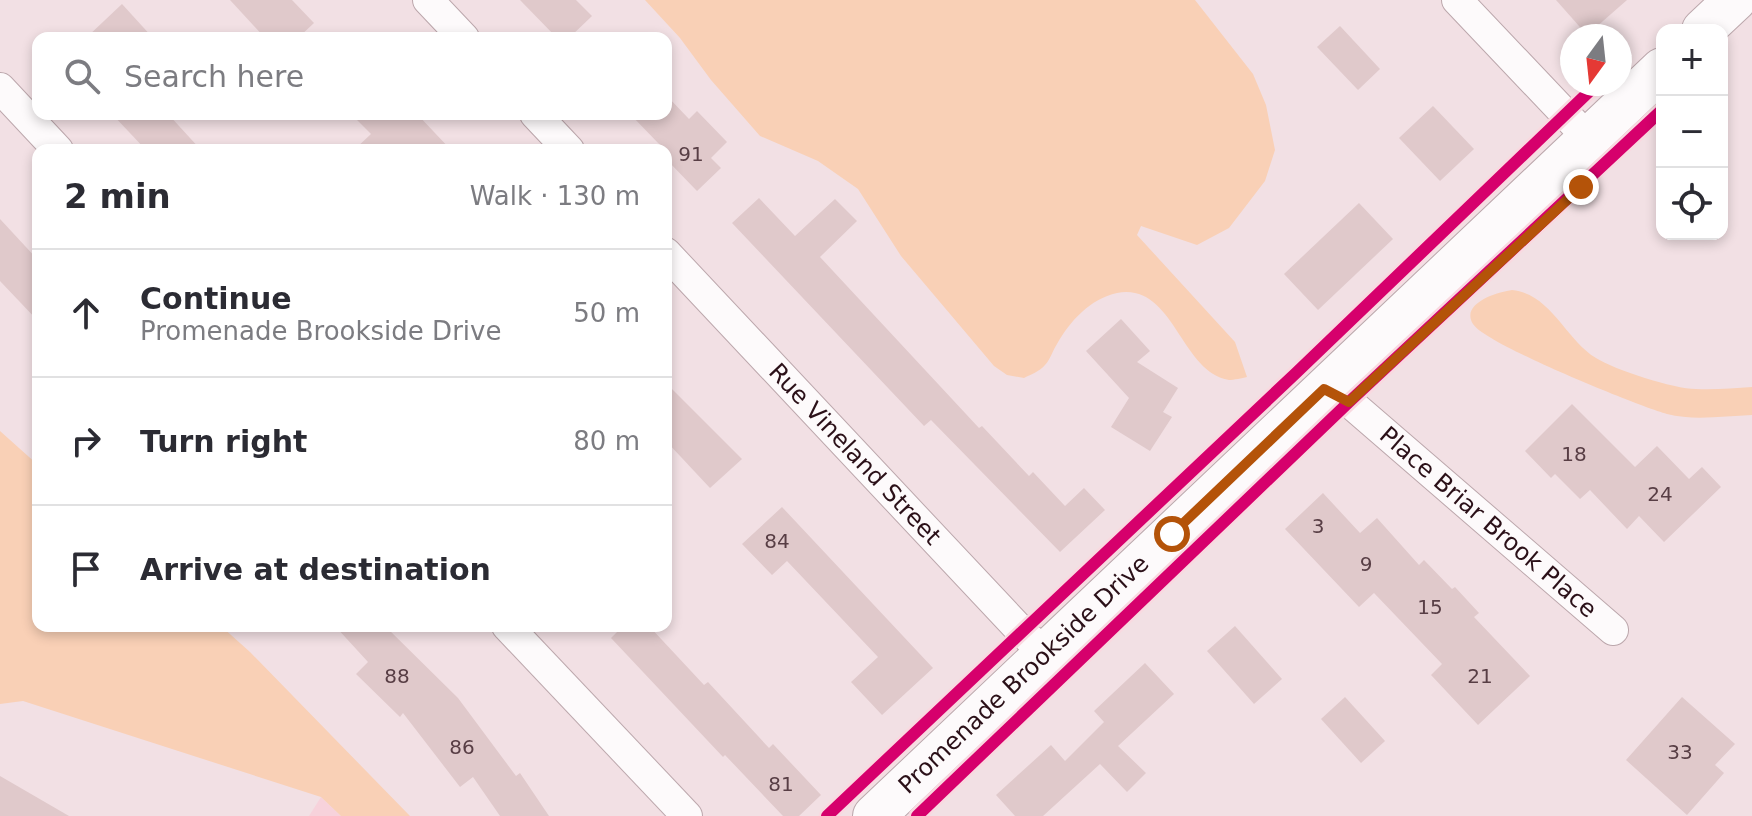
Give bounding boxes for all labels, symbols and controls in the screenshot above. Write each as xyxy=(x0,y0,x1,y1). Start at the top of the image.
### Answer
north arrow xyxy=(1560,24,1632,96)
map controls xyxy=(1656,24,1728,240)
button: + xyxy=(1656,24,1728,96)
search box xyxy=(32,32,672,120)
icon: search xyxy=(60,54,104,98)
text: Search here xyxy=(124,59,304,94)
button: − xyxy=(1656,96,1728,168)
house number: 91 xyxy=(678,142,704,166)
button: locate xyxy=(1656,168,1728,240)
route end xyxy=(1563,169,1599,205)
text: 2 min xyxy=(64,176,171,216)
text: Walk · 130 m xyxy=(470,181,640,211)
text: Continue xyxy=(140,281,292,316)
icon: ahead xyxy=(64,291,108,335)
text: 50 m xyxy=(573,298,640,328)
text: Promenade Brookside Drive xyxy=(140,316,501,346)
street label: Rue Vineland Street xyxy=(763,358,947,551)
icon: right xyxy=(64,419,108,463)
street label: Place Briar Brook Place xyxy=(1374,421,1602,623)
text: Turn right xyxy=(140,424,307,459)
text: 80 m xyxy=(573,426,640,456)
house number: 18 xyxy=(1561,442,1587,466)
house number: 24 xyxy=(1647,482,1673,506)
house number: 3 xyxy=(1312,514,1324,538)
route start xyxy=(1154,516,1190,552)
house number: 84 xyxy=(764,529,790,553)
icon: arrive xyxy=(64,547,108,591)
street label: Promenade Brookside Drive xyxy=(893,549,1154,799)
text: Arrive at destination xyxy=(140,552,491,587)
house number: 9 xyxy=(1360,552,1372,576)
house number: 15 xyxy=(1417,595,1443,619)
house number: 88 xyxy=(384,664,410,688)
house number: 21 xyxy=(1467,664,1493,688)
house number: 86 xyxy=(449,735,475,759)
house number: 33 xyxy=(1667,740,1693,764)
house number: 81 xyxy=(768,772,794,796)

